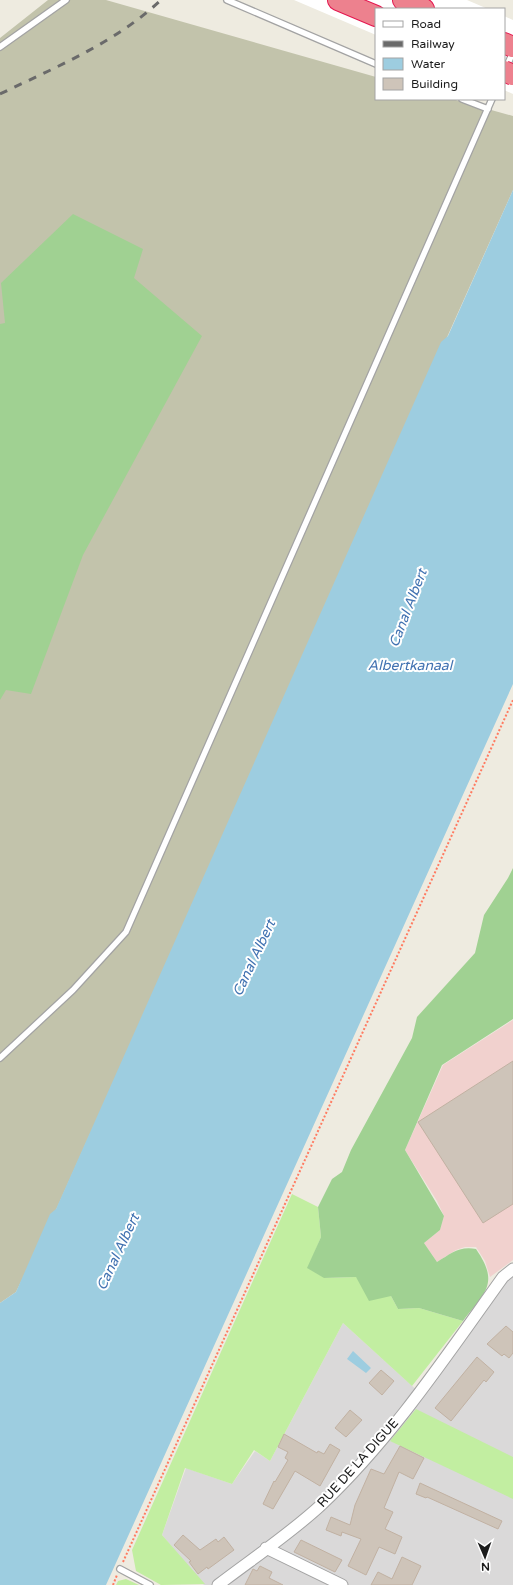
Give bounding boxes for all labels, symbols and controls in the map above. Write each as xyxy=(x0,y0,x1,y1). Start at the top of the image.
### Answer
legend xyxy=(375,8,505,100)
text: Road xyxy=(411,17,441,31)
text: Railway xyxy=(411,37,455,51)
text: Water xyxy=(411,57,446,71)
text: Building xyxy=(411,77,458,91)
water label: Canal Albert xyxy=(385,565,431,650)
water label: Albertkanaal xyxy=(368,657,454,674)
water label: Canal Albert xyxy=(229,916,280,999)
water label: Canal Albert xyxy=(93,1210,144,1293)
street label: RUE DE LA DIGUE xyxy=(314,1415,402,1511)
north arrow xyxy=(465,1537,505,1577)
text: N xyxy=(481,1560,490,1573)

